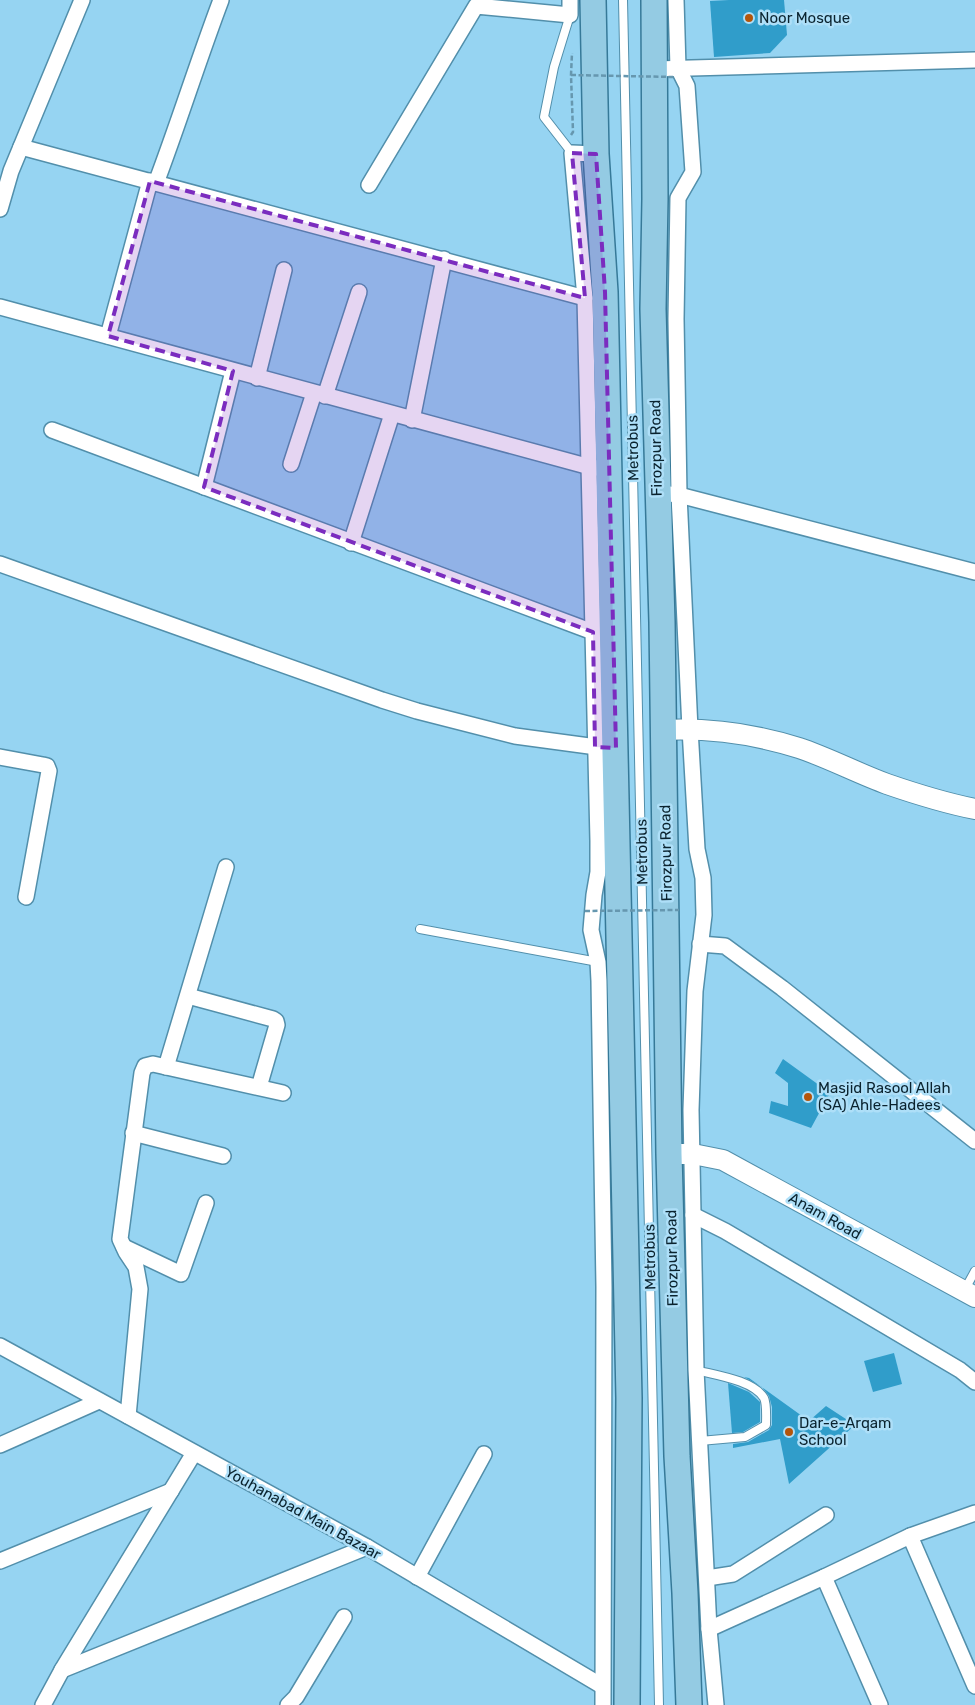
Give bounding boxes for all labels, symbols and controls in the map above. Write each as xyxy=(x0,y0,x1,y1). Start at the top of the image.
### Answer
place label: Noor Mosque xyxy=(759,9,850,27)
marker: Noor Mosque xyxy=(743,12,755,24)
street label: Firozpur Road xyxy=(646,400,666,496)
street label: Metrobus xyxy=(623,415,643,481)
street label: Firozpur Road xyxy=(656,805,676,901)
street label: Metrobus xyxy=(632,819,652,885)
place label: Masjid Rasool Allah (SA) Ahle-Hadees xyxy=(818,1079,951,1114)
marker: Masjid Rasool Allah (SA) Ahle-Hadees xyxy=(802,1091,814,1103)
street label: Anam Road xyxy=(786,1189,864,1243)
street label: Firozpur Road xyxy=(662,1210,682,1306)
street label: Metrobus xyxy=(640,1224,660,1290)
place label: Dar-e-Arqam School xyxy=(799,1414,891,1449)
marker: Dar-e-Arqam School xyxy=(783,1426,795,1438)
street label: Youhanabad Main Bazaar xyxy=(222,1463,384,1564)

